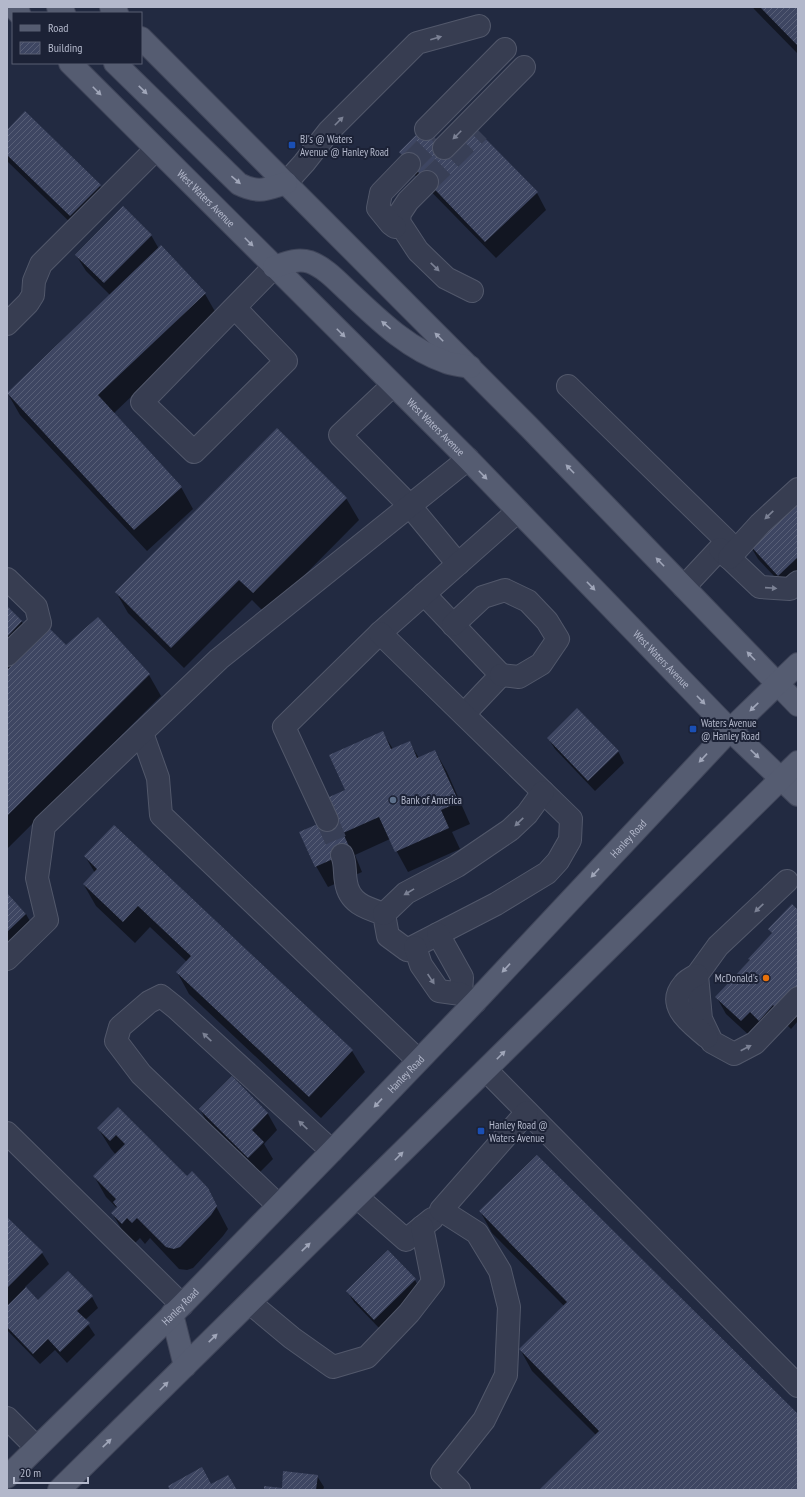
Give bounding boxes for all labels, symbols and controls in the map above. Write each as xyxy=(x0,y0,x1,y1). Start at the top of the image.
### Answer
legend xyxy=(12,12,142,64)
text: Road xyxy=(48,20,68,35)
one-way arrow xyxy=(430,35,442,41)
text: Building xyxy=(48,40,83,55)
one-way arrow xyxy=(138,85,148,95)
one-way arrow xyxy=(92,86,102,95)
one-way arrow xyxy=(334,116,344,126)
one-way arrow xyxy=(452,130,462,140)
place label: BJ's @ Waters Avenue @ Hanley Road xyxy=(300,132,389,159)
marker: BJ's @ Waters Avenue @ Hanley Road xyxy=(287,140,297,150)
street label: West Waters Avenue xyxy=(174,167,238,231)
one-way arrow xyxy=(231,176,242,185)
one-way arrow xyxy=(244,237,254,247)
one-way arrow xyxy=(430,262,440,272)
one-way arrow xyxy=(381,321,391,330)
one-way arrow xyxy=(336,329,346,338)
one-way arrow xyxy=(434,332,444,342)
street label: West Waters Avenue xyxy=(404,395,468,459)
one-way arrow xyxy=(565,464,575,474)
one-way arrow xyxy=(478,470,488,480)
one-way arrow xyxy=(764,510,774,520)
one-way arrow xyxy=(656,557,665,567)
one-way arrow xyxy=(586,581,596,591)
one-way arrow xyxy=(765,584,777,591)
street label: West Waters Avenue xyxy=(630,627,693,692)
one-way arrow xyxy=(746,651,756,661)
one-way arrow xyxy=(696,695,706,705)
one-way arrow xyxy=(749,702,759,712)
place label: Waters Avenue @ Hanley Road xyxy=(701,716,760,743)
marker: Waters Avenue @ Hanley Road xyxy=(688,724,698,734)
one-way arrow xyxy=(750,749,760,759)
one-way arrow xyxy=(699,753,708,763)
place label: Bank of America xyxy=(401,793,462,807)
marker: Bank of America xyxy=(388,795,398,805)
street label: Hanley Road xyxy=(607,816,650,860)
one-way arrow xyxy=(514,817,524,827)
one-way arrow xyxy=(590,868,600,878)
one-way arrow xyxy=(403,888,415,895)
one-way arrow xyxy=(754,903,764,913)
one-way arrow xyxy=(501,963,511,973)
place label: McDonald's xyxy=(715,971,758,985)
marker: McDonald's xyxy=(761,973,771,983)
one-way arrow xyxy=(427,974,435,984)
one-way arrow xyxy=(202,1032,212,1042)
one-way arrow xyxy=(741,1044,752,1051)
one-way arrow xyxy=(496,1050,506,1060)
street label: Hanley Road xyxy=(385,1052,427,1096)
one-way arrow xyxy=(373,1098,383,1108)
place label: Hanley Road @ Waters Avenue xyxy=(489,1118,548,1145)
one-way arrow xyxy=(298,1120,308,1130)
marker: Hanley Road @ Waters Avenue xyxy=(476,1126,486,1136)
one-way arrow xyxy=(394,1151,404,1161)
one-way arrow xyxy=(301,1242,311,1252)
street label: Hanley Road xyxy=(159,1285,202,1328)
one-way arrow xyxy=(208,1333,218,1343)
one-way arrow xyxy=(159,1381,169,1391)
one-way arrow xyxy=(102,1438,112,1448)
scale bar xyxy=(14,1459,88,1485)
text: 20 m xyxy=(20,1465,41,1480)

